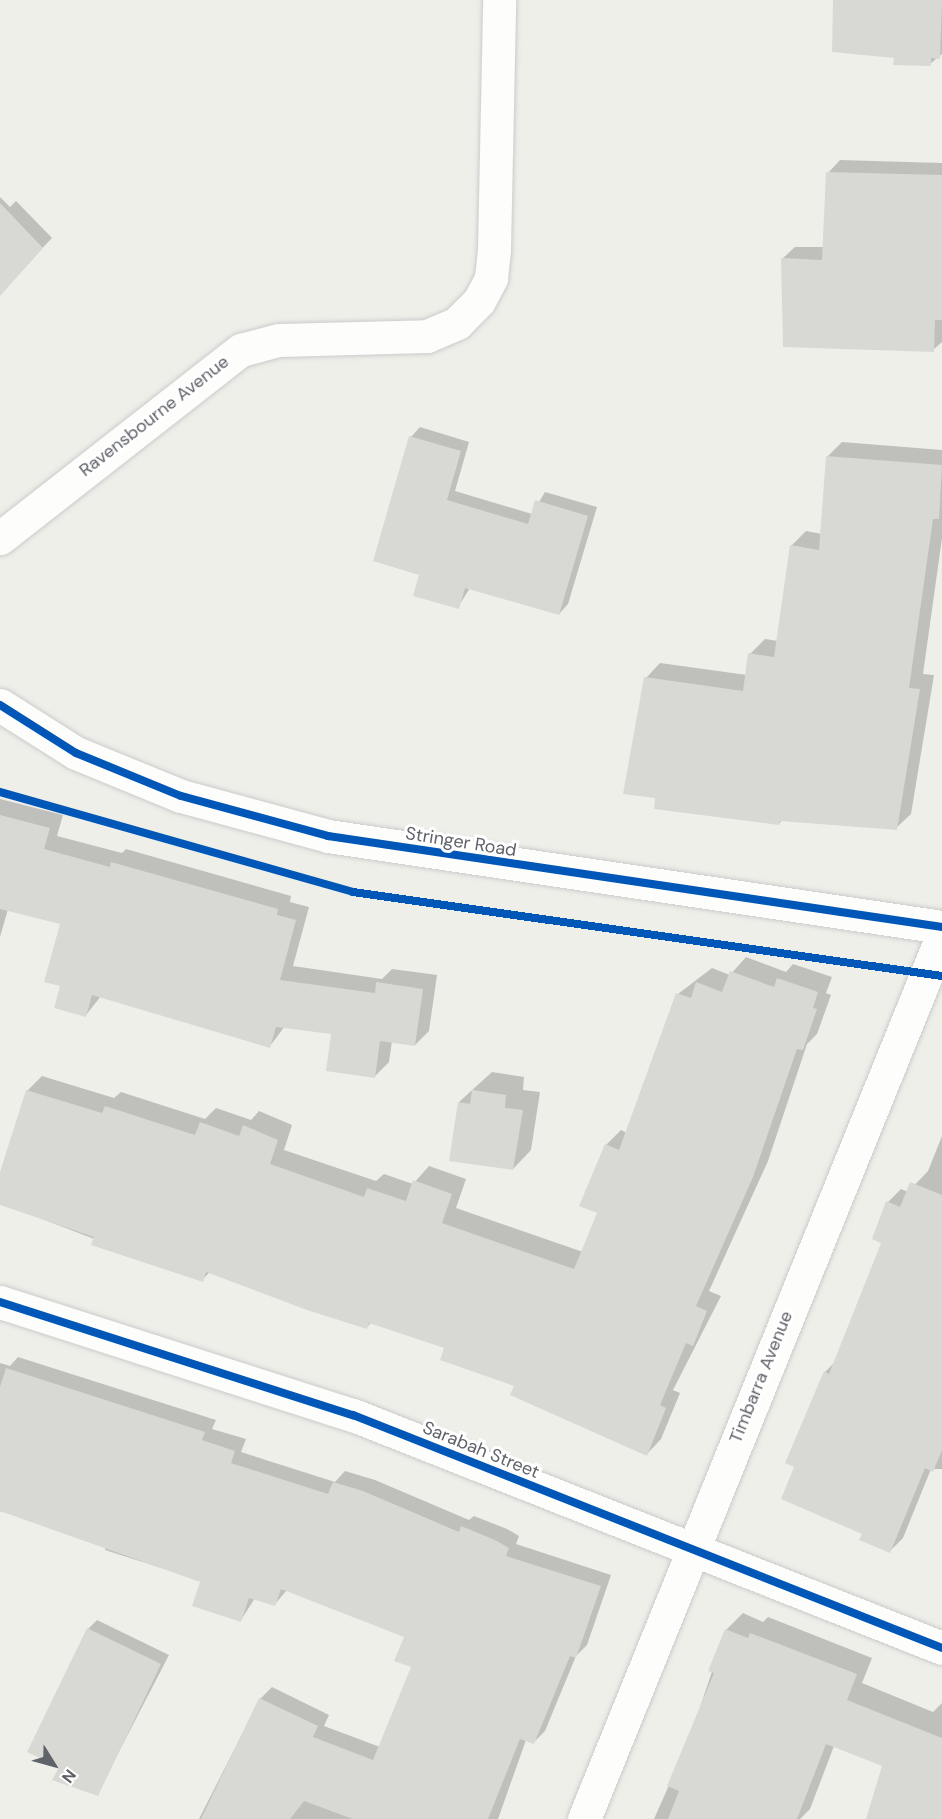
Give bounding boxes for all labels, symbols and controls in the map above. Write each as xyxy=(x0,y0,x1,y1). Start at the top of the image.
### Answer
street label: Ravensbourne Avenue xyxy=(75,351,233,481)
street label: Stringer Road xyxy=(404,823,518,861)
street label: Timbarra Avenue xyxy=(725,1308,797,1446)
street label: Sarabah Street xyxy=(420,1417,542,1483)
north arrow xyxy=(24,1735,84,1795)
text: N xyxy=(57,1765,81,1787)

